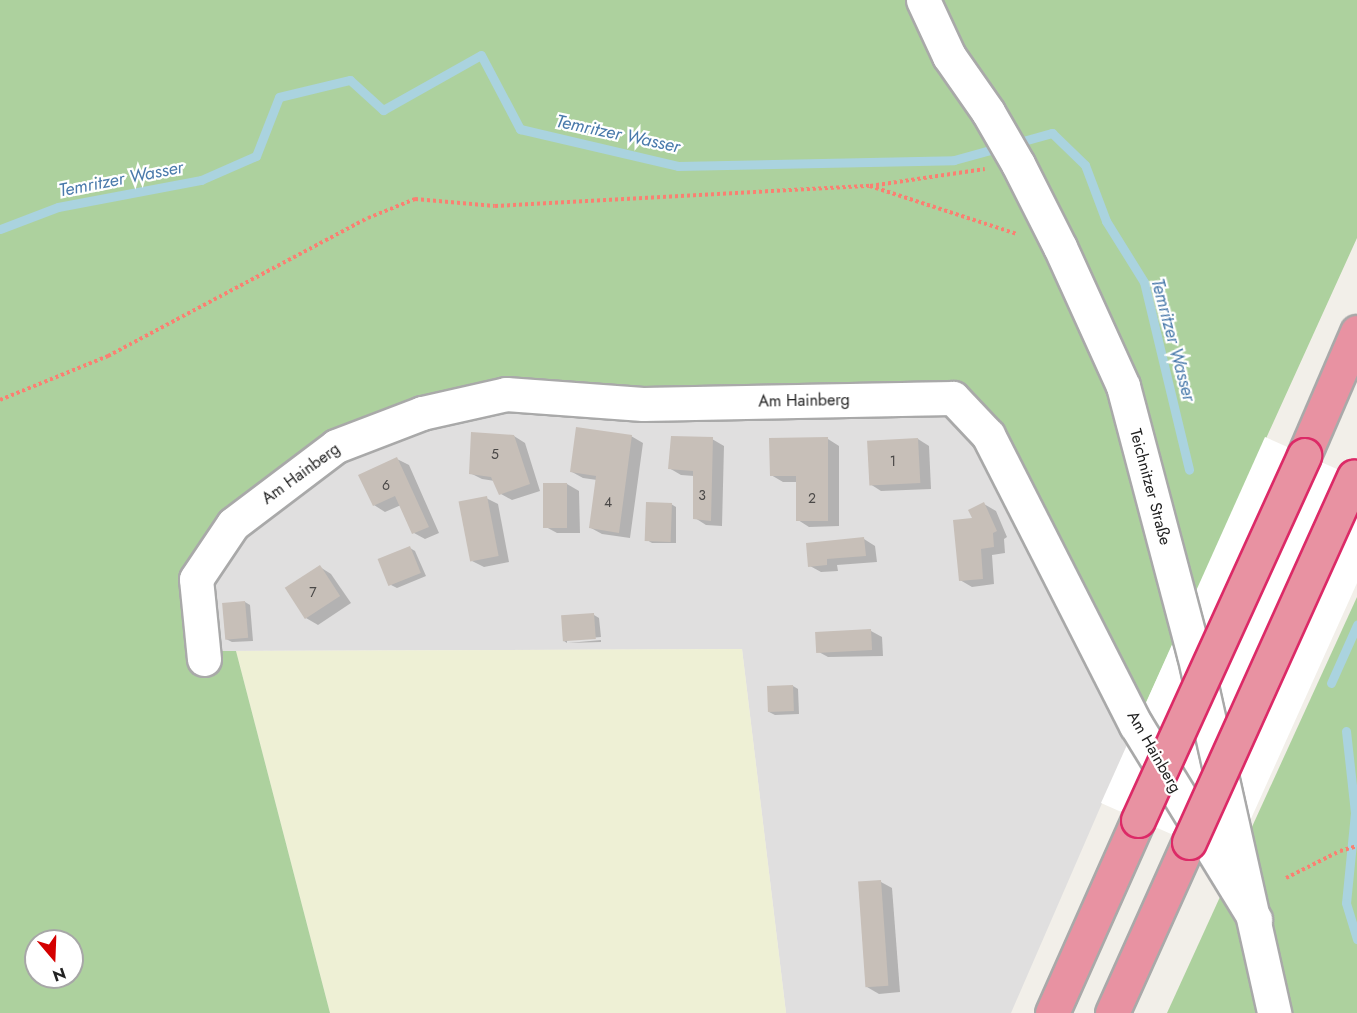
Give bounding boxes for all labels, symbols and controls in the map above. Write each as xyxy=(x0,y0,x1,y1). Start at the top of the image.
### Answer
water label: Temritzer Wasser xyxy=(554,110,682,158)
water label: Temritzer Wasser xyxy=(57,156,185,202)
water label: Temritzer Wasser xyxy=(1146,276,1200,404)
street label: Am Hainberg xyxy=(758,391,850,411)
street label: Teichnitzer Straße xyxy=(1125,427,1175,547)
street label: Am Hainberg xyxy=(258,439,344,509)
house number: 5 xyxy=(491,446,499,462)
house number: 1 xyxy=(890,453,896,469)
house number: 6 xyxy=(382,477,390,493)
house number: 3 xyxy=(698,487,706,503)
house number: 2 xyxy=(808,490,816,506)
house number: 4 xyxy=(604,494,612,510)
house number: 7 xyxy=(309,584,317,600)
street label: Am Hainberg xyxy=(1123,708,1185,796)
north arrow xyxy=(24,929,84,989)
text: N xyxy=(50,962,69,988)

